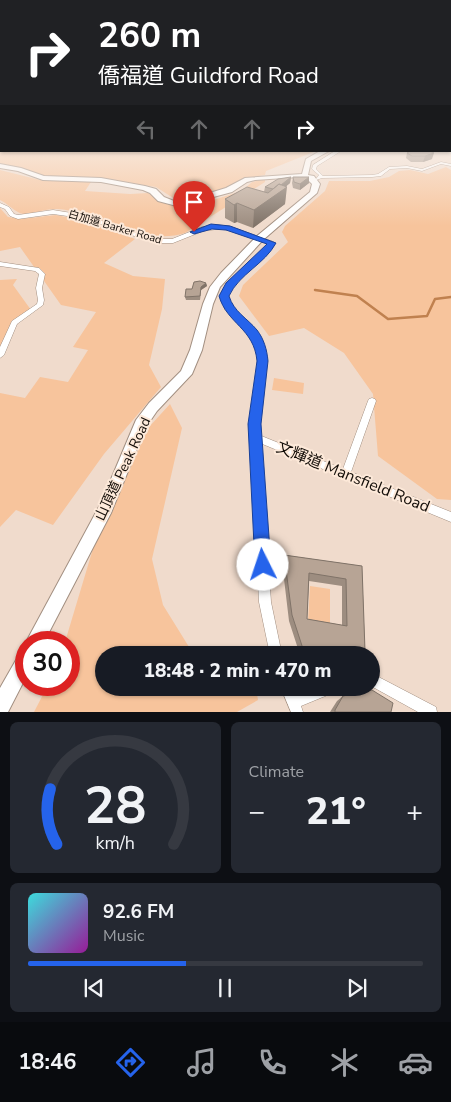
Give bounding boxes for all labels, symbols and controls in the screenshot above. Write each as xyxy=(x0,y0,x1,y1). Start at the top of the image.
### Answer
text: 260 m xyxy=(98,12,201,59)
icon: right xyxy=(15,20,80,85)
text: 僑福道 Guildford Road xyxy=(98,61,319,91)
icon: left xyxy=(132,115,160,143)
icon: ahead xyxy=(185,115,213,143)
icon: ahead xyxy=(238,115,266,143)
icon: right xyxy=(291,115,319,143)
pin xyxy=(173,181,215,232)
icon: arrive xyxy=(180,188,208,216)
street label: 白加道 Barker Road xyxy=(66,206,164,248)
street label: 山頂道 Peak Road xyxy=(91,414,155,524)
street label: 文輝道 Mansfield Road xyxy=(273,436,433,518)
position arrow xyxy=(236,538,288,590)
speed limit sign: 30 xyxy=(15,631,80,696)
text: 18:48 · 2 min · 470 m xyxy=(144,658,331,684)
text: Climate xyxy=(249,761,304,783)
text: 28 xyxy=(84,770,146,841)
text: 21° xyxy=(306,786,366,837)
text: − xyxy=(249,793,265,831)
text: + xyxy=(406,793,423,831)
text: km/h xyxy=(96,831,135,855)
text: 92.6 FM xyxy=(103,899,174,925)
text: Music xyxy=(103,925,144,947)
icon: previous xyxy=(80,974,108,1002)
icon: pause xyxy=(211,974,239,1002)
icon: next xyxy=(343,974,371,1002)
icon: directions xyxy=(113,1045,148,1080)
icon: music xyxy=(184,1045,219,1080)
icon: phone xyxy=(255,1045,290,1080)
icon: climate xyxy=(327,1045,362,1080)
icon: car xyxy=(398,1045,433,1080)
text: 18:46 xyxy=(18,1047,76,1077)

